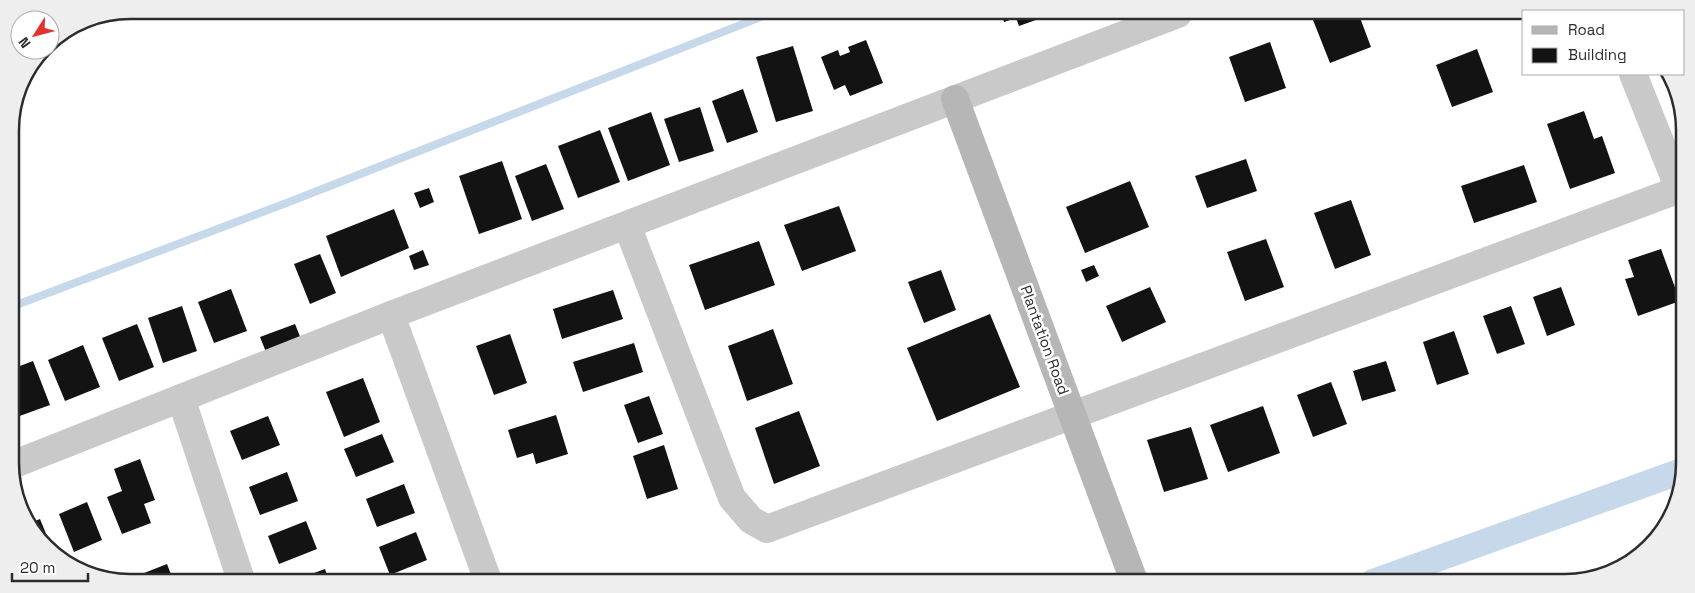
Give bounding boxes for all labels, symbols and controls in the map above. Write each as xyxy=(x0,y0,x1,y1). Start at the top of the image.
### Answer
north arrow xyxy=(10,10,60,60)
legend xyxy=(1522,10,1685,75)
text: Road xyxy=(1568,20,1605,39)
text: N xyxy=(14,34,35,52)
text: Building xyxy=(1568,45,1627,64)
street label: Plantation Road xyxy=(1016,283,1074,397)
scale bar xyxy=(12,550,89,582)
text: 20 m xyxy=(20,558,55,577)

